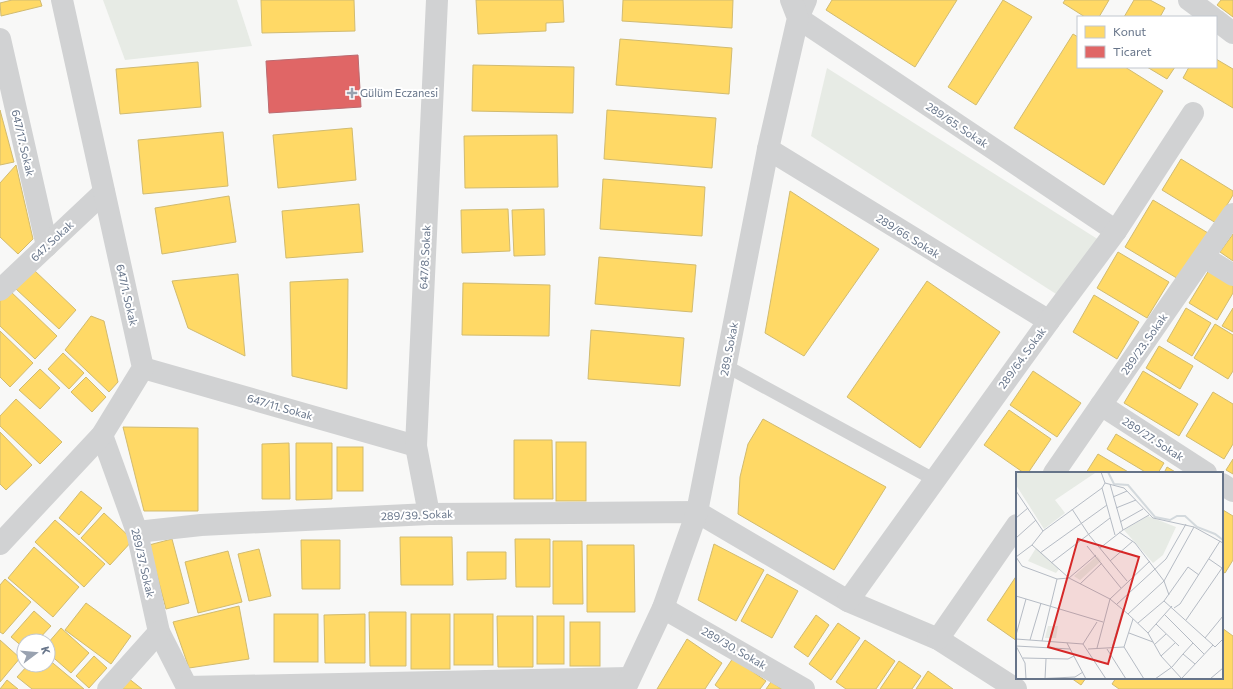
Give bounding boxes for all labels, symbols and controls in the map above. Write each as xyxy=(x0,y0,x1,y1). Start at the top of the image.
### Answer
legend xyxy=(1077,16,1217,68)
text: Konut xyxy=(1113,24,1146,38)
text: Ticaret xyxy=(1113,44,1152,58)
place label: Gülüm Eczanesi xyxy=(360,86,438,99)
marker: Gülüm Eczanesi xyxy=(347,88,357,98)
street label: 289/65. Sokak xyxy=(924,99,991,150)
street label: 647/17. Sokak xyxy=(9,108,37,178)
street label: 289/66. Sokak xyxy=(874,211,942,260)
street label: 647. Sokak xyxy=(28,218,76,264)
street label: 647/8. Sokak xyxy=(416,224,433,290)
street label: 647/1. Sokak xyxy=(114,263,141,327)
street label: 289/23. Sokak xyxy=(1118,311,1169,377)
street label: 289. Sokak xyxy=(717,321,740,377)
street label: 289/64. Sokak xyxy=(995,325,1048,391)
street label: 647/11. Sokak xyxy=(246,391,315,422)
street label: 289/27. Sokak xyxy=(1120,414,1186,463)
inset map xyxy=(1016,472,1223,679)
street label: 289/39. Sokak xyxy=(381,507,453,522)
street label: 289/37. Sokak xyxy=(129,527,158,599)
street label: 289/30. Sokak xyxy=(699,624,769,671)
north arrow xyxy=(16,633,56,673)
text: K xyxy=(39,645,53,656)

